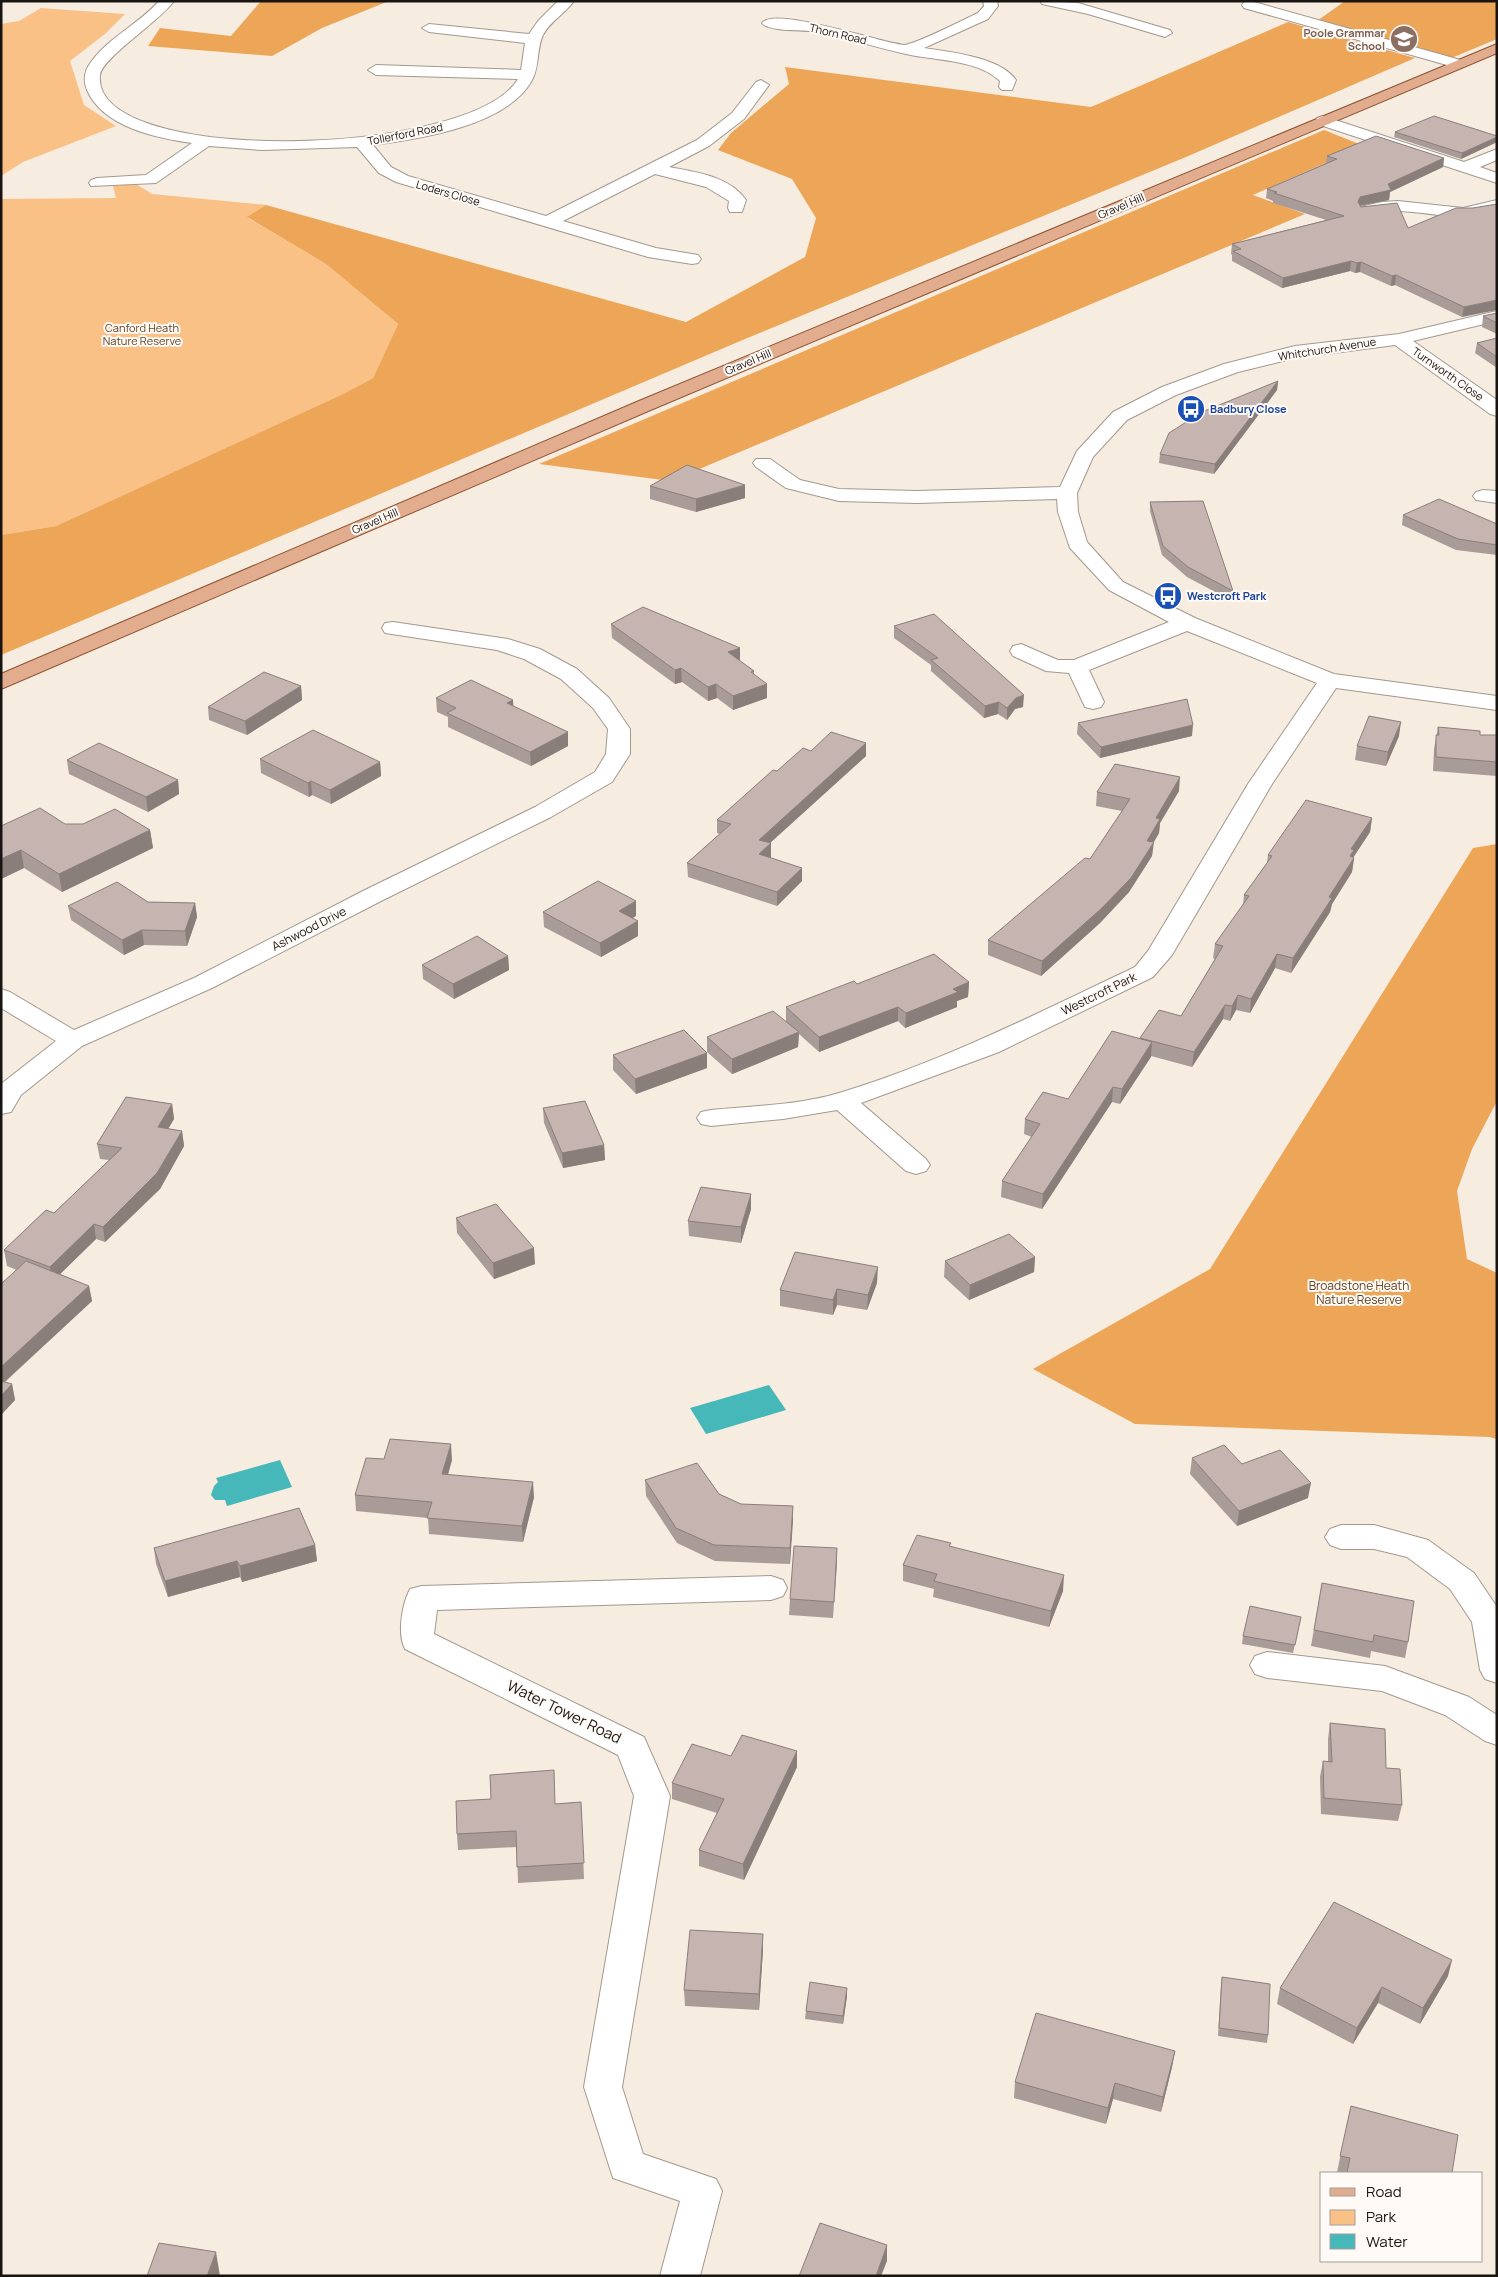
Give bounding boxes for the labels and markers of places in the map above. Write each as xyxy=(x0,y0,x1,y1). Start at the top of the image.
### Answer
school or university icon: Poole Grammar School xyxy=(1389,24,1419,54)
place label: Poole Grammar School xyxy=(1303,25,1386,53)
bus stop icon: Badbury Close xyxy=(1176,394,1206,424)
place label: Badbury Close xyxy=(1210,401,1287,416)
bus stop icon: Westcroft Park xyxy=(1153,581,1183,611)
place label: Westcroft Park xyxy=(1187,588,1267,603)

